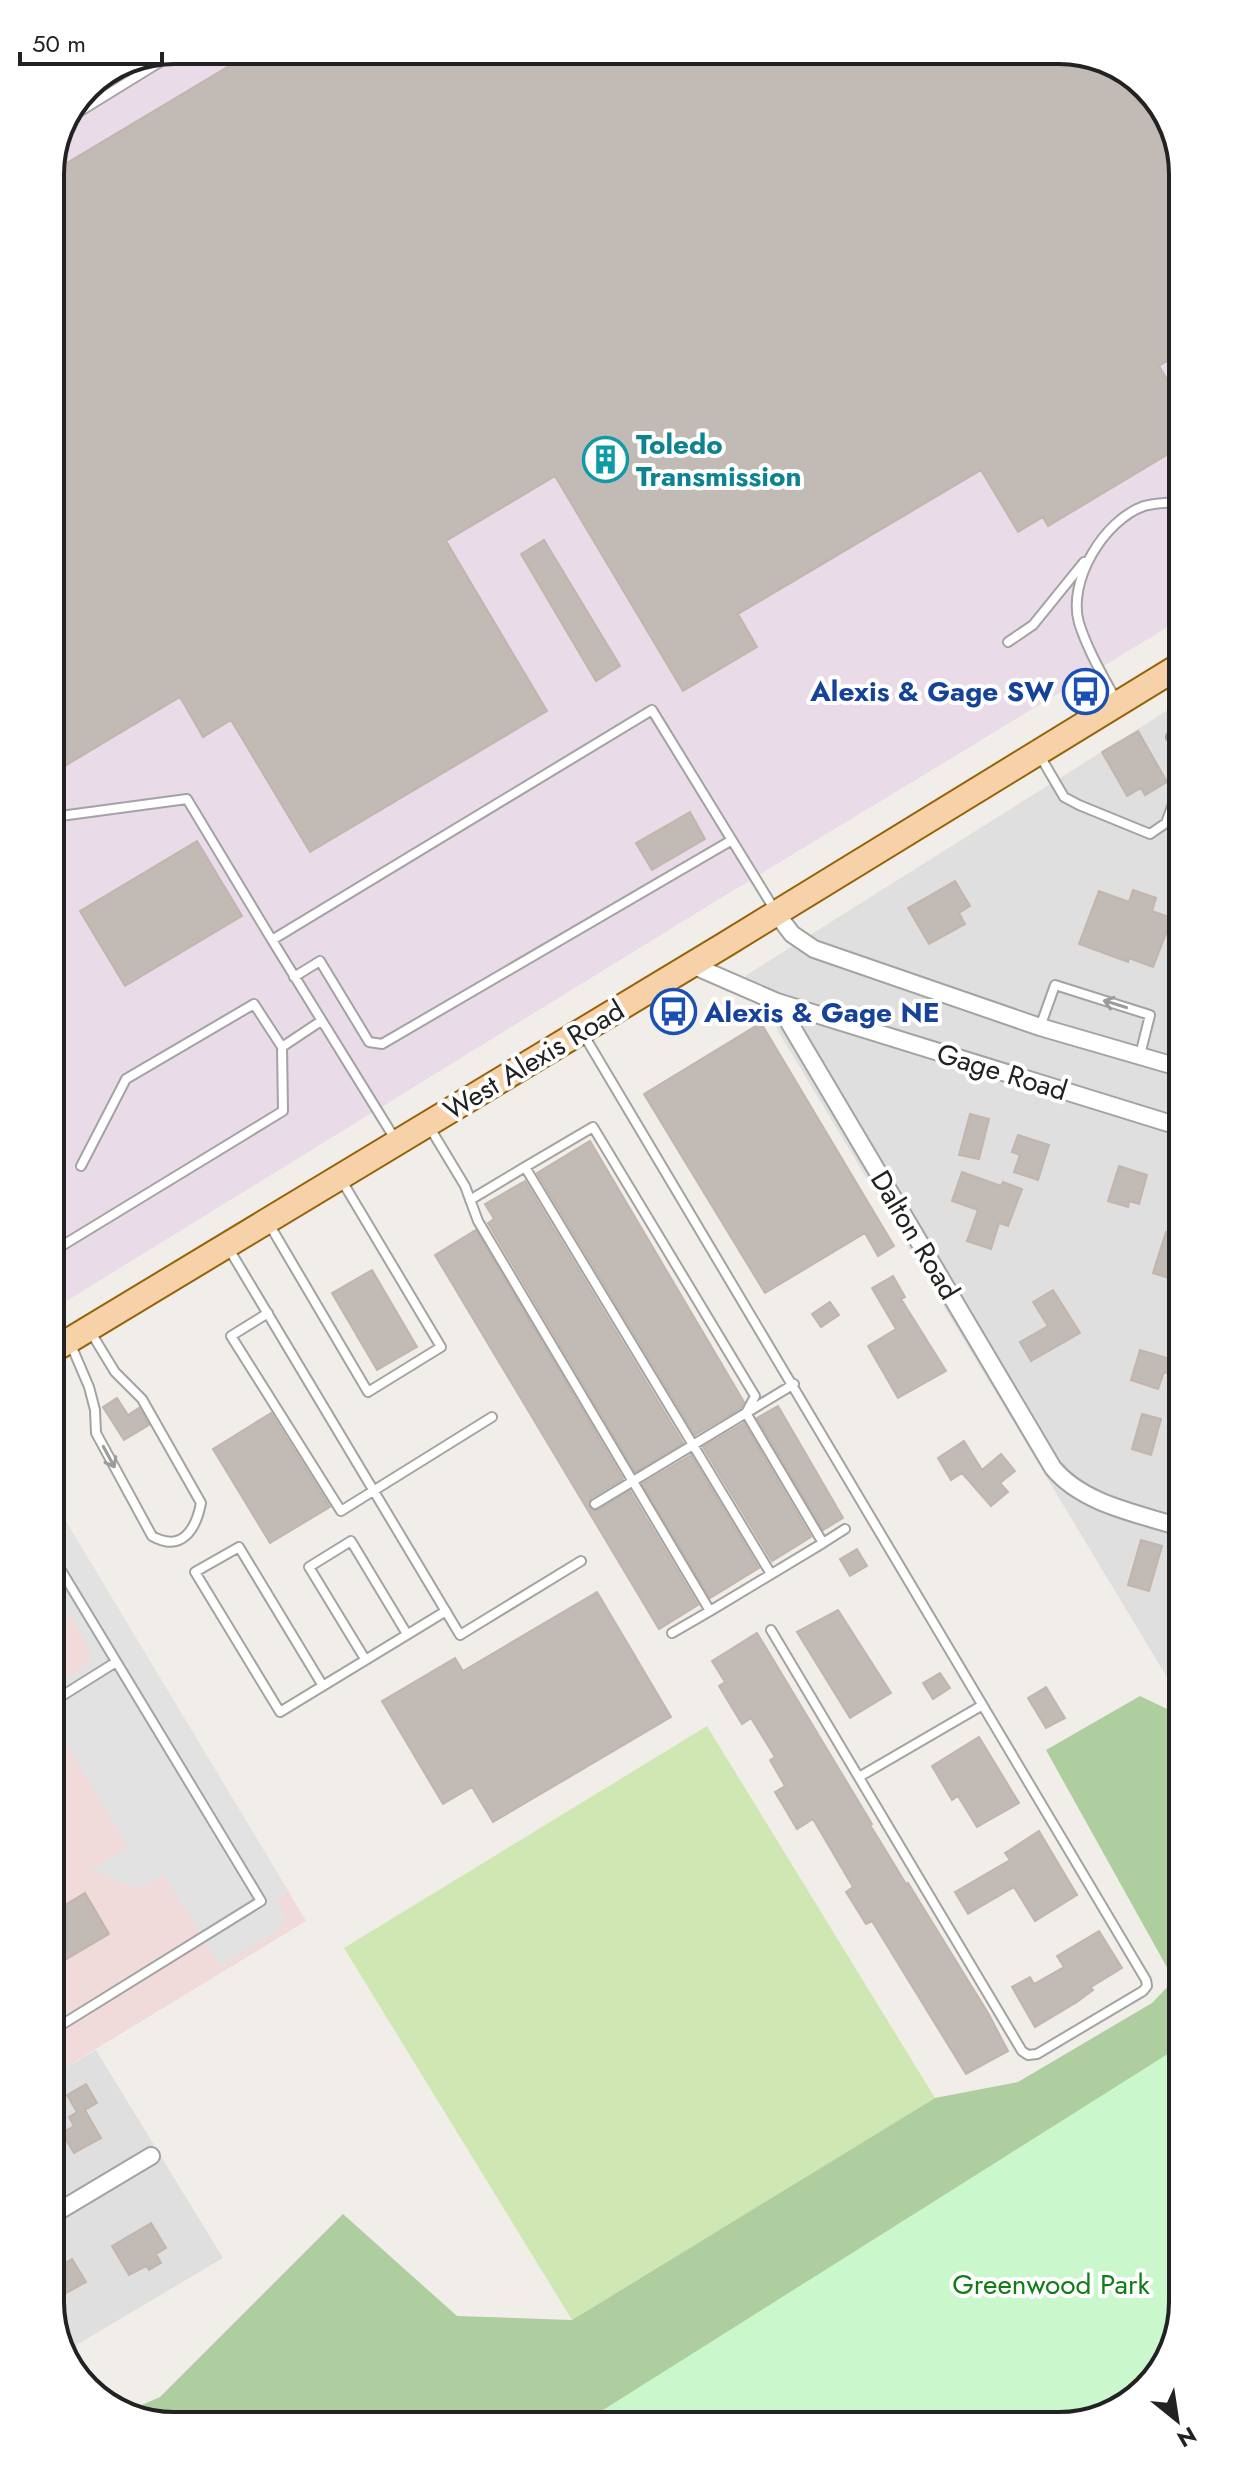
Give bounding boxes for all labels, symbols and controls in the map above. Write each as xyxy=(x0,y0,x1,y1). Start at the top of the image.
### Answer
scale bar xyxy=(20,16,162,66)
text: 50 m xyxy=(32,26,86,61)
place label: Toledo Transmission xyxy=(636,424,802,497)
building icon: Toledo Transmission xyxy=(581,436,629,484)
bus stop icon: Alexis & Gage SW xyxy=(1061,667,1109,715)
place label: Alexis & Gage SW xyxy=(809,671,1054,712)
bus stop icon: Alexis & Gage NE xyxy=(649,988,697,1036)
street label: West Alexis Road xyxy=(436,990,632,1130)
place label: Alexis & Gage NE xyxy=(703,992,940,1033)
one-way arrow xyxy=(1102,995,1127,1010)
street label: Gage Road xyxy=(932,1033,1072,1111)
street label: Dalton Road xyxy=(860,1163,970,1307)
one-way arrow xyxy=(102,1445,118,1468)
park label: Greenwood Park xyxy=(952,2264,1151,2305)
north arrow xyxy=(1137,2380,1217,2460)
text: N xyxy=(1171,2419,1203,2456)

